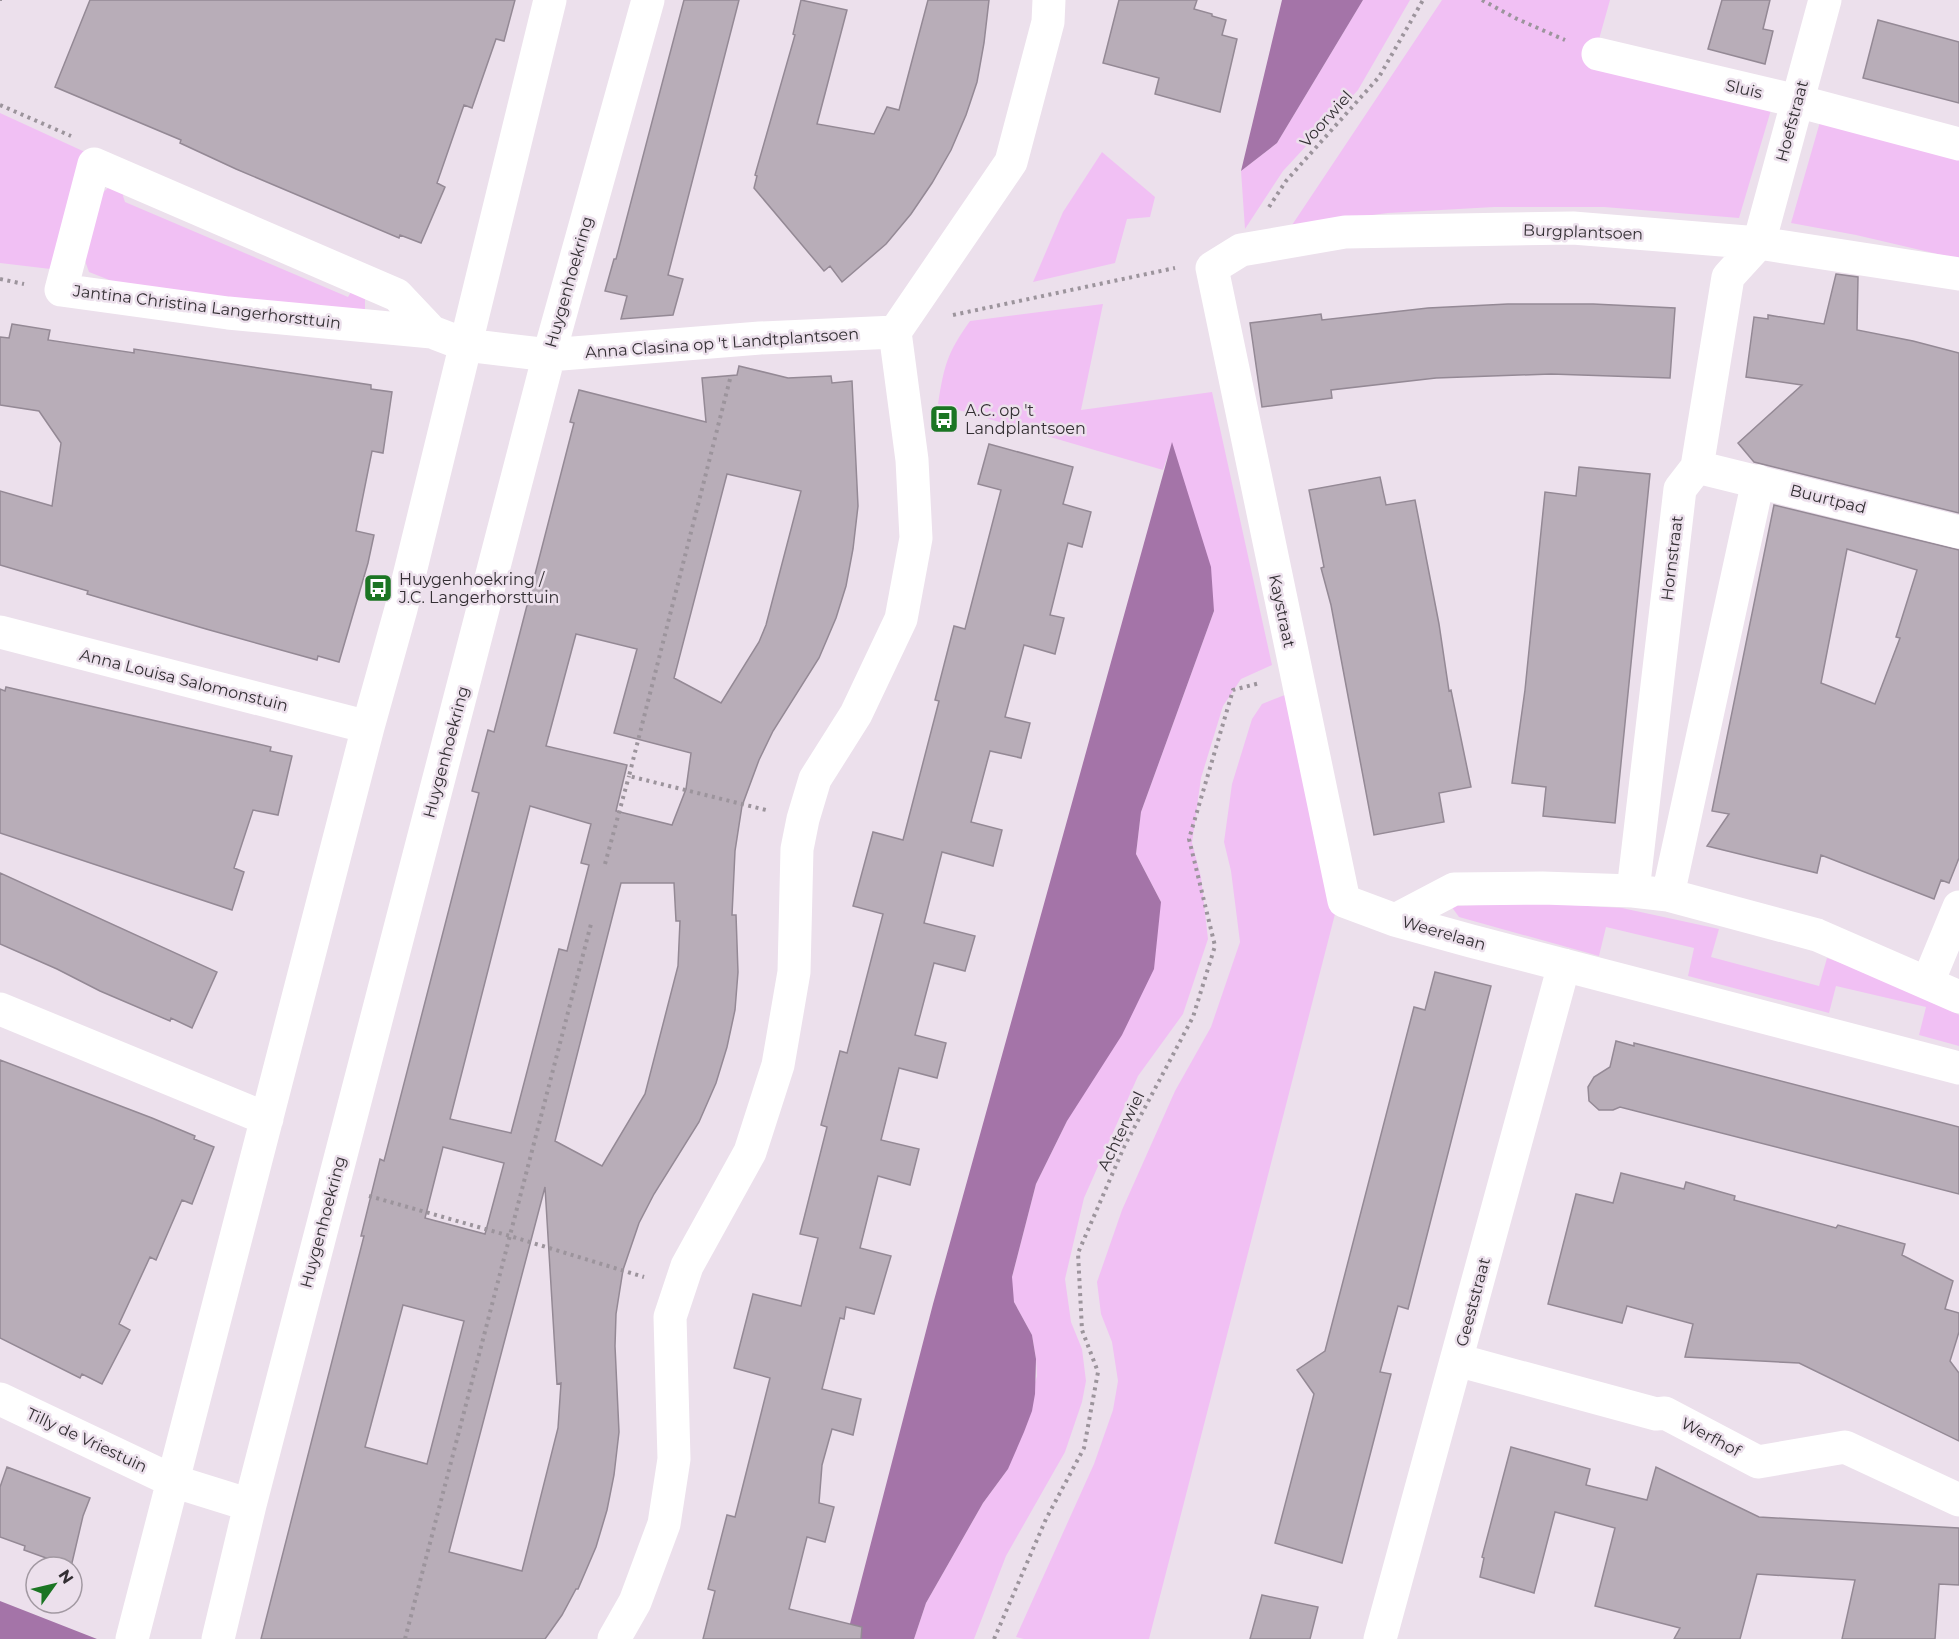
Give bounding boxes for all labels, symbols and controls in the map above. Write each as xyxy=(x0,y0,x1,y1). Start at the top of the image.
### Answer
street label: Sluis xyxy=(1724,76,1764,102)
street label: Hoefstraat xyxy=(1772,78,1812,164)
street label: Voorwiel xyxy=(1296,87,1356,151)
street label: Huygenhoekring xyxy=(541,214,597,350)
street label: Burgplantsoen xyxy=(1523,220,1643,244)
street label: Jantina Christina Langerhorsttuin xyxy=(71,281,342,333)
street label: Anna Clasina op 't Landtplantsoen xyxy=(584,324,860,362)
place label: A.C. op 't Landplantsoen xyxy=(965,401,1086,438)
bus stop icon: A.C. op 't Landplantsoen xyxy=(928,403,960,435)
street label: Buurtpad xyxy=(1788,480,1868,518)
street label: Hornstraat xyxy=(1657,514,1687,602)
place label: Huygenhoekring / J.C. Langerhorsttuin xyxy=(398,570,559,607)
bus stop icon: Huygenhoekring / J.C. Langerhorsttuin xyxy=(362,572,394,604)
street label: Kaystraat xyxy=(1265,573,1299,650)
street label: Anna Louisa Salomonstuin xyxy=(78,645,290,715)
street label: Huygenhoekring xyxy=(419,684,473,820)
street label: Weerelaan xyxy=(1400,912,1488,954)
street label: Achterwiel xyxy=(1094,1088,1148,1174)
street label: Huygenhoekring xyxy=(296,1154,350,1290)
street label: Geeststraat xyxy=(1452,1255,1494,1349)
street label: Tilly de Vriestuin xyxy=(24,1404,150,1476)
street label: Werfhof xyxy=(1678,1413,1745,1461)
north arrow xyxy=(24,1555,84,1615)
text: N xyxy=(55,1566,78,1588)

